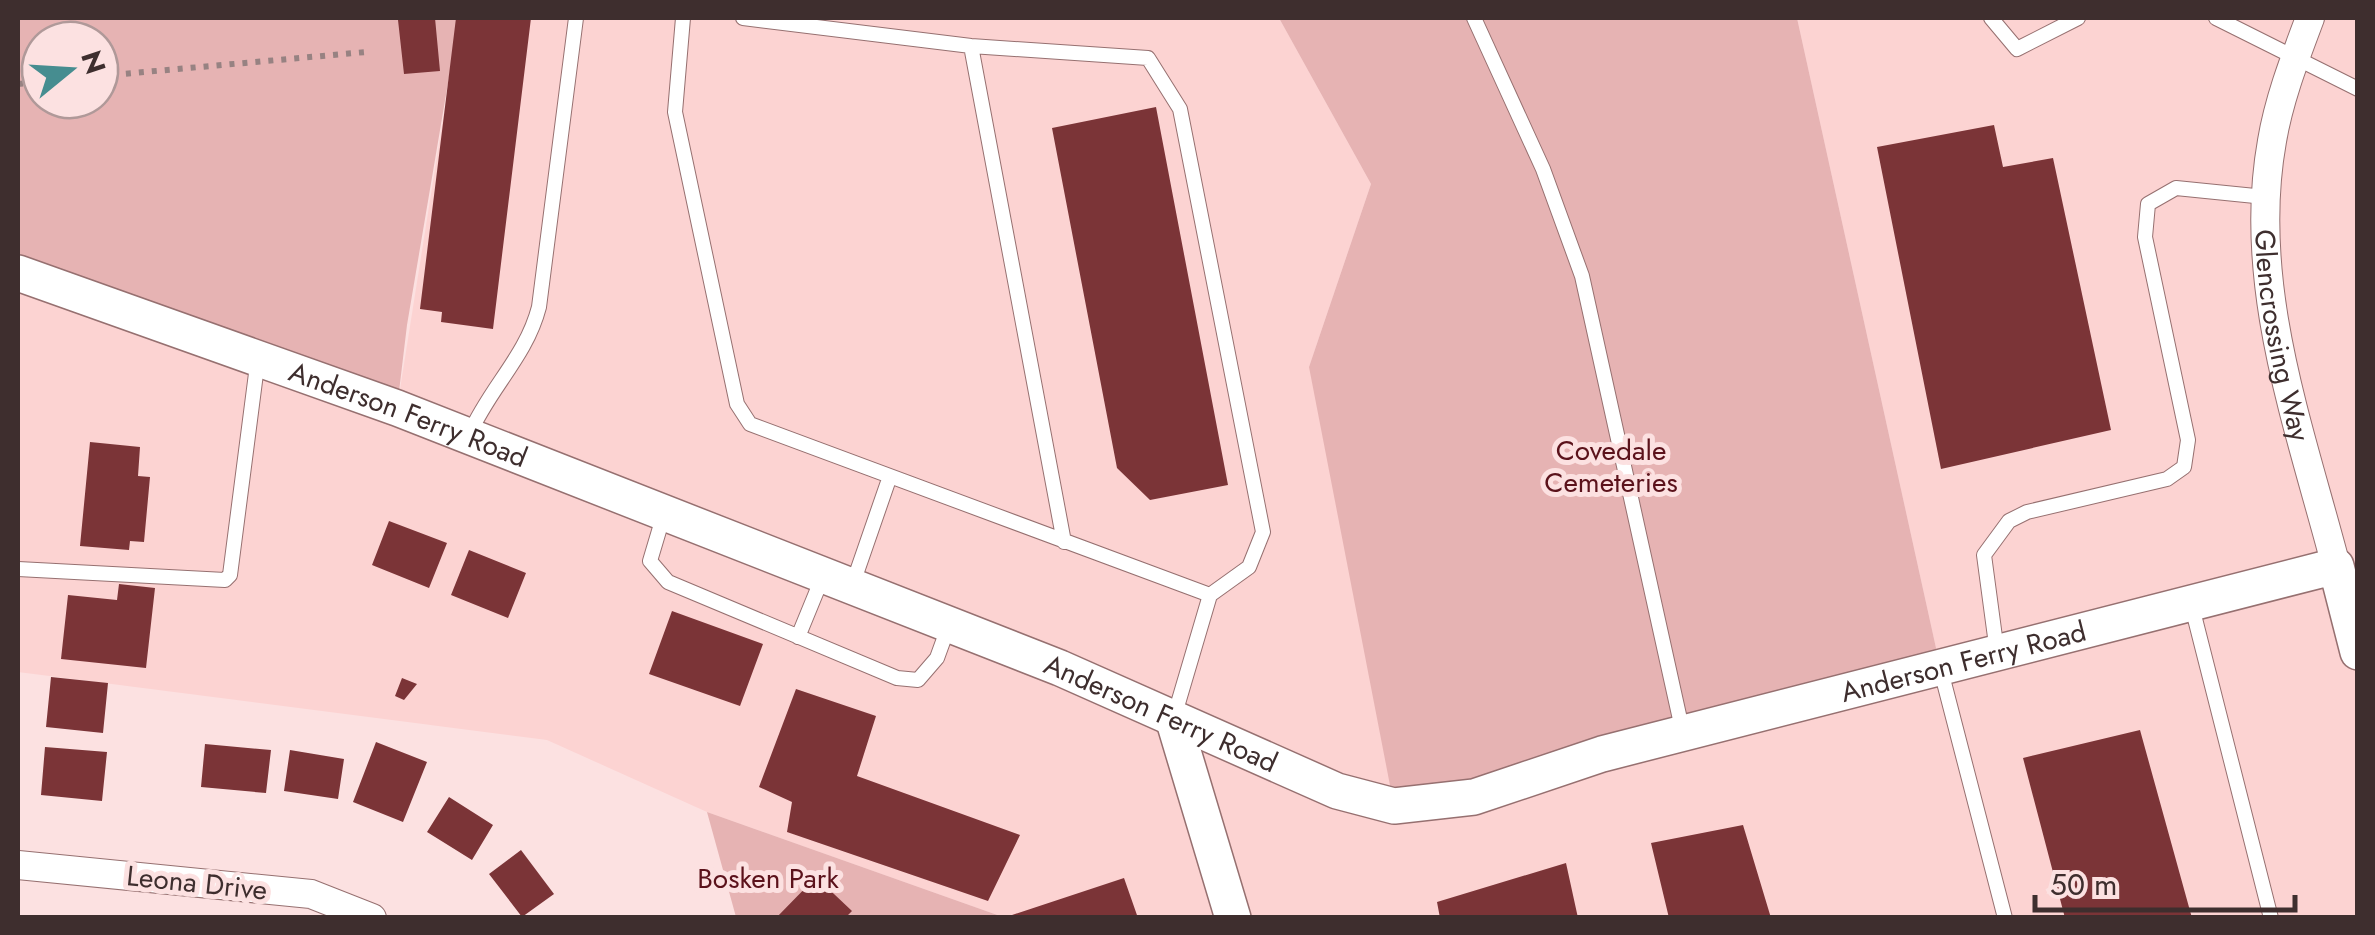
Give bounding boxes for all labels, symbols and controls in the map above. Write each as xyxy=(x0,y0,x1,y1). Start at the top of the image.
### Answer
north arrow xyxy=(20,20,120,120)
text: N xyxy=(70,46,116,79)
street label: Glencrossing Way xyxy=(2245,229,2321,446)
street label: Anderson Ferry Road xyxy=(284,351,533,478)
park label: Covedale Cemeteries xyxy=(1544,430,1678,503)
street label: Anderson Ferry Road xyxy=(1836,610,2090,713)
street label: Anderson Ferry Road xyxy=(1038,643,1284,783)
scale bar xyxy=(2035,850,2295,912)
street label: Leona Drive xyxy=(125,855,269,911)
park label: Bosken Park xyxy=(697,858,839,899)
text: 50 m xyxy=(2050,863,2117,906)

